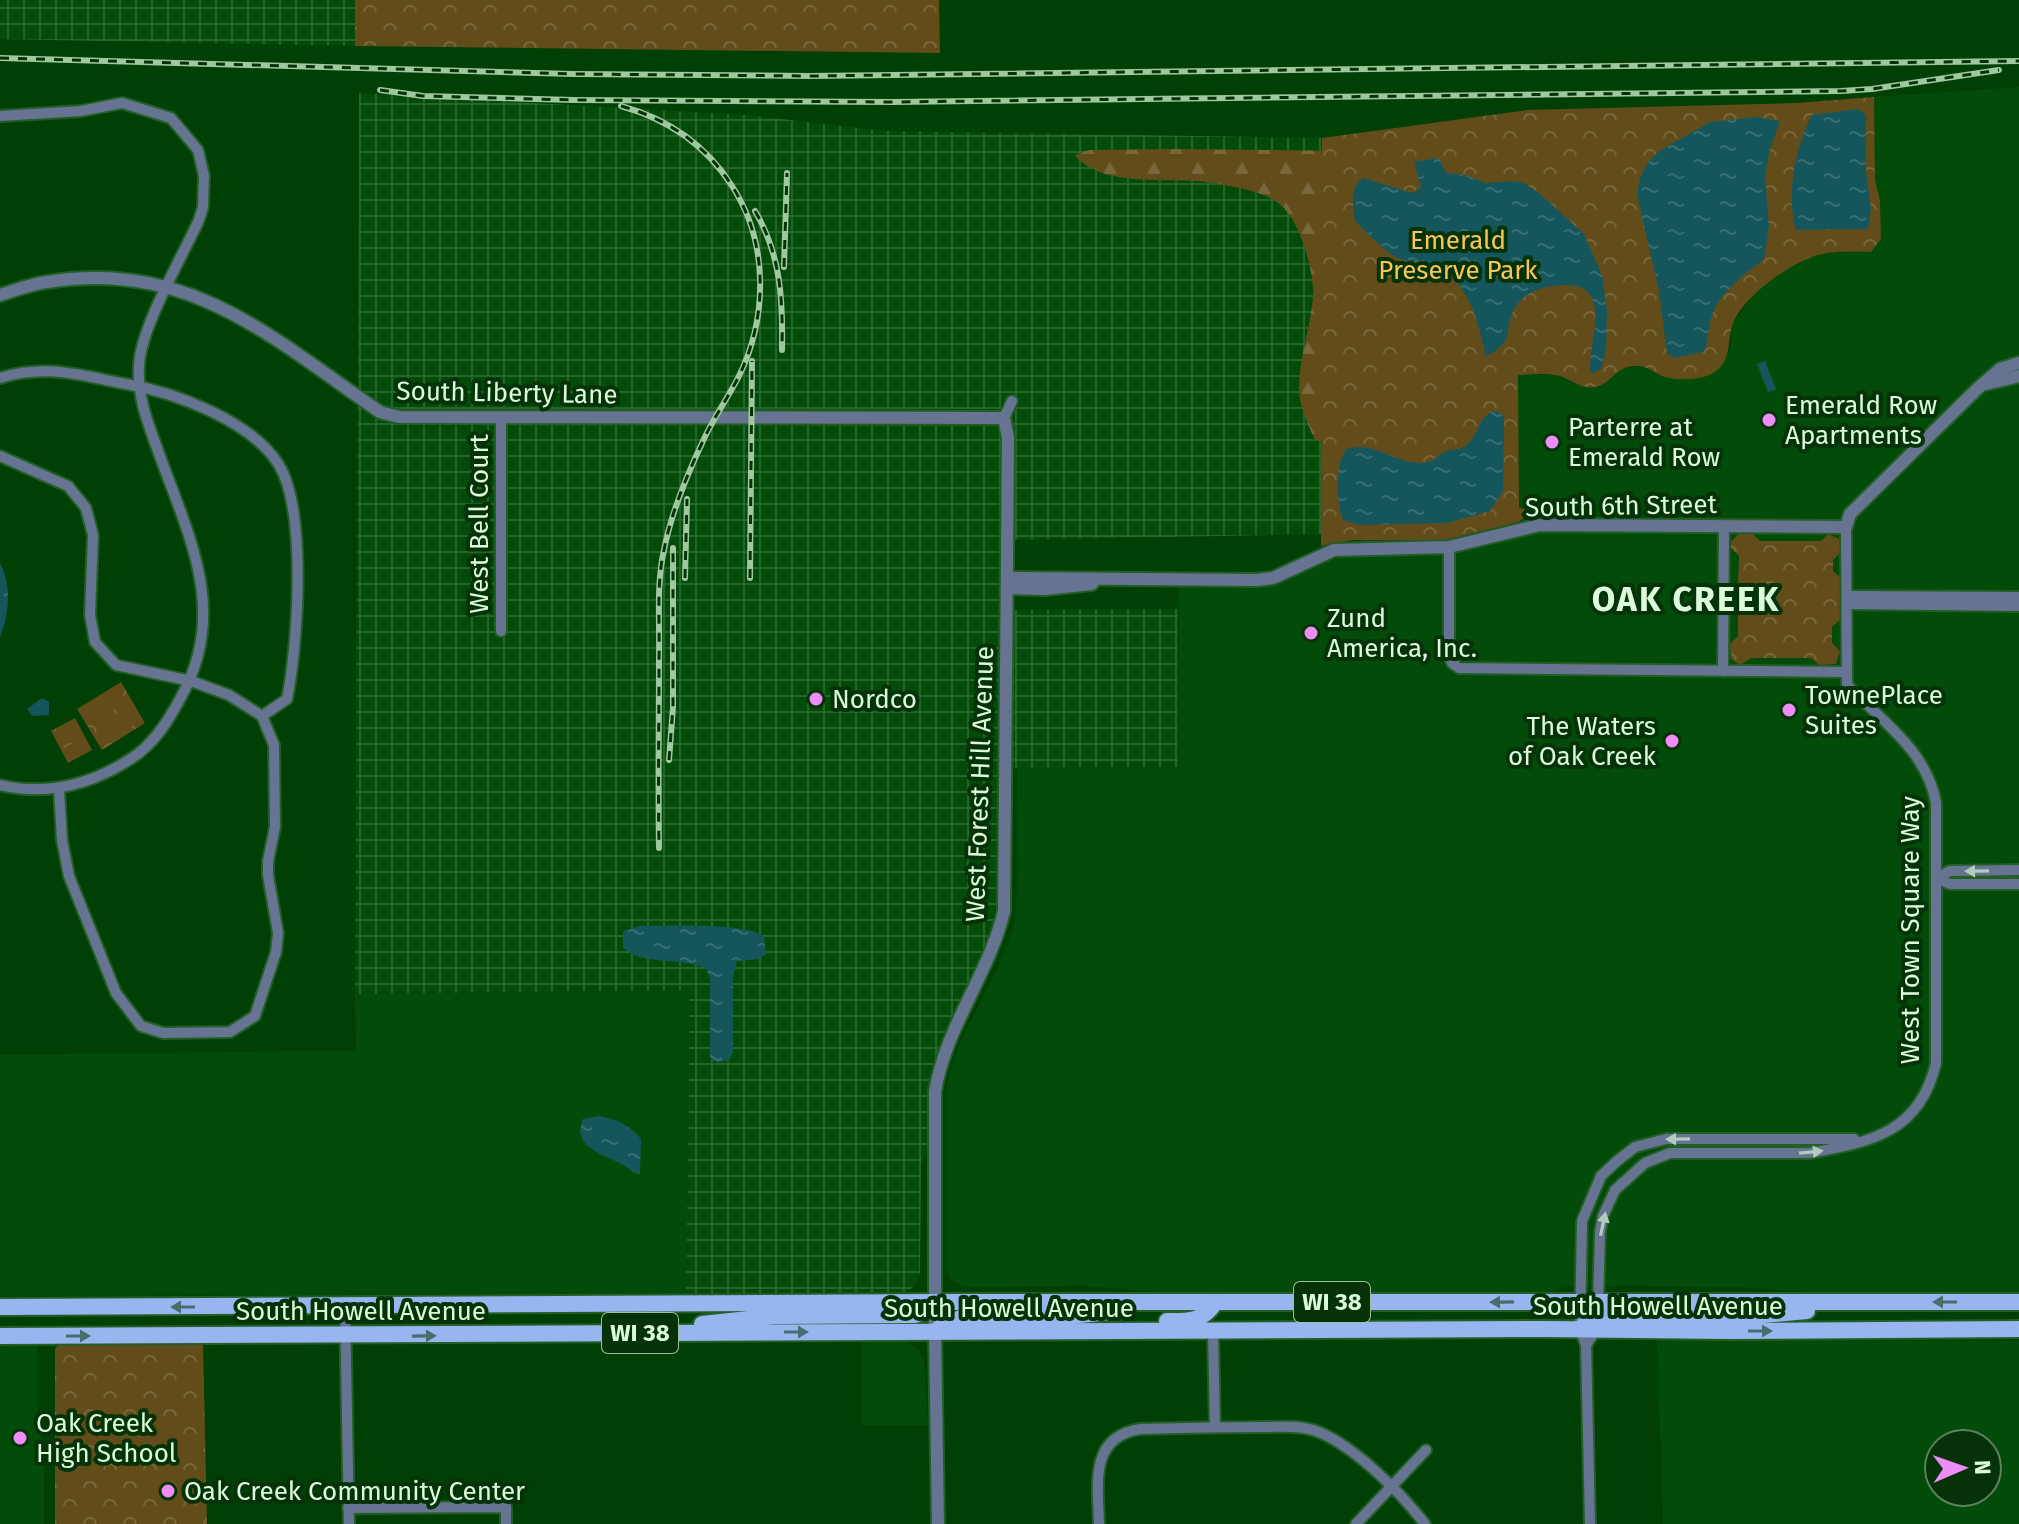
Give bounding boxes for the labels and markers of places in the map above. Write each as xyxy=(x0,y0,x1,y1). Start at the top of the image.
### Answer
place label: Emerald Row Apartments xyxy=(1785,390,1938,451)
marker: Emerald Row Apartments xyxy=(1760,411,1778,429)
place label: Parterre at Emerald Row xyxy=(1568,412,1721,473)
marker: Parterre at Emerald Row xyxy=(1543,433,1561,451)
place label: Zund America, Inc. xyxy=(1327,603,1477,664)
marker: Zund America, Inc. xyxy=(1302,624,1320,642)
place label: TownePlace Suites xyxy=(1805,680,1943,741)
place label: Nordco xyxy=(832,684,917,715)
marker: Nordco xyxy=(807,690,825,708)
marker: TownePlace Suites xyxy=(1780,701,1798,719)
place label: The Waters of Oak Creek xyxy=(1508,711,1657,772)
marker: The Waters of Oak Creek xyxy=(1663,732,1681,750)
place label: Oak Creek High School xyxy=(36,1408,177,1469)
marker: Oak Creek High School xyxy=(11,1429,29,1447)
place label: Oak Creek Community Center xyxy=(184,1476,525,1507)
marker: Oak Creek Community Center xyxy=(159,1482,177,1500)

